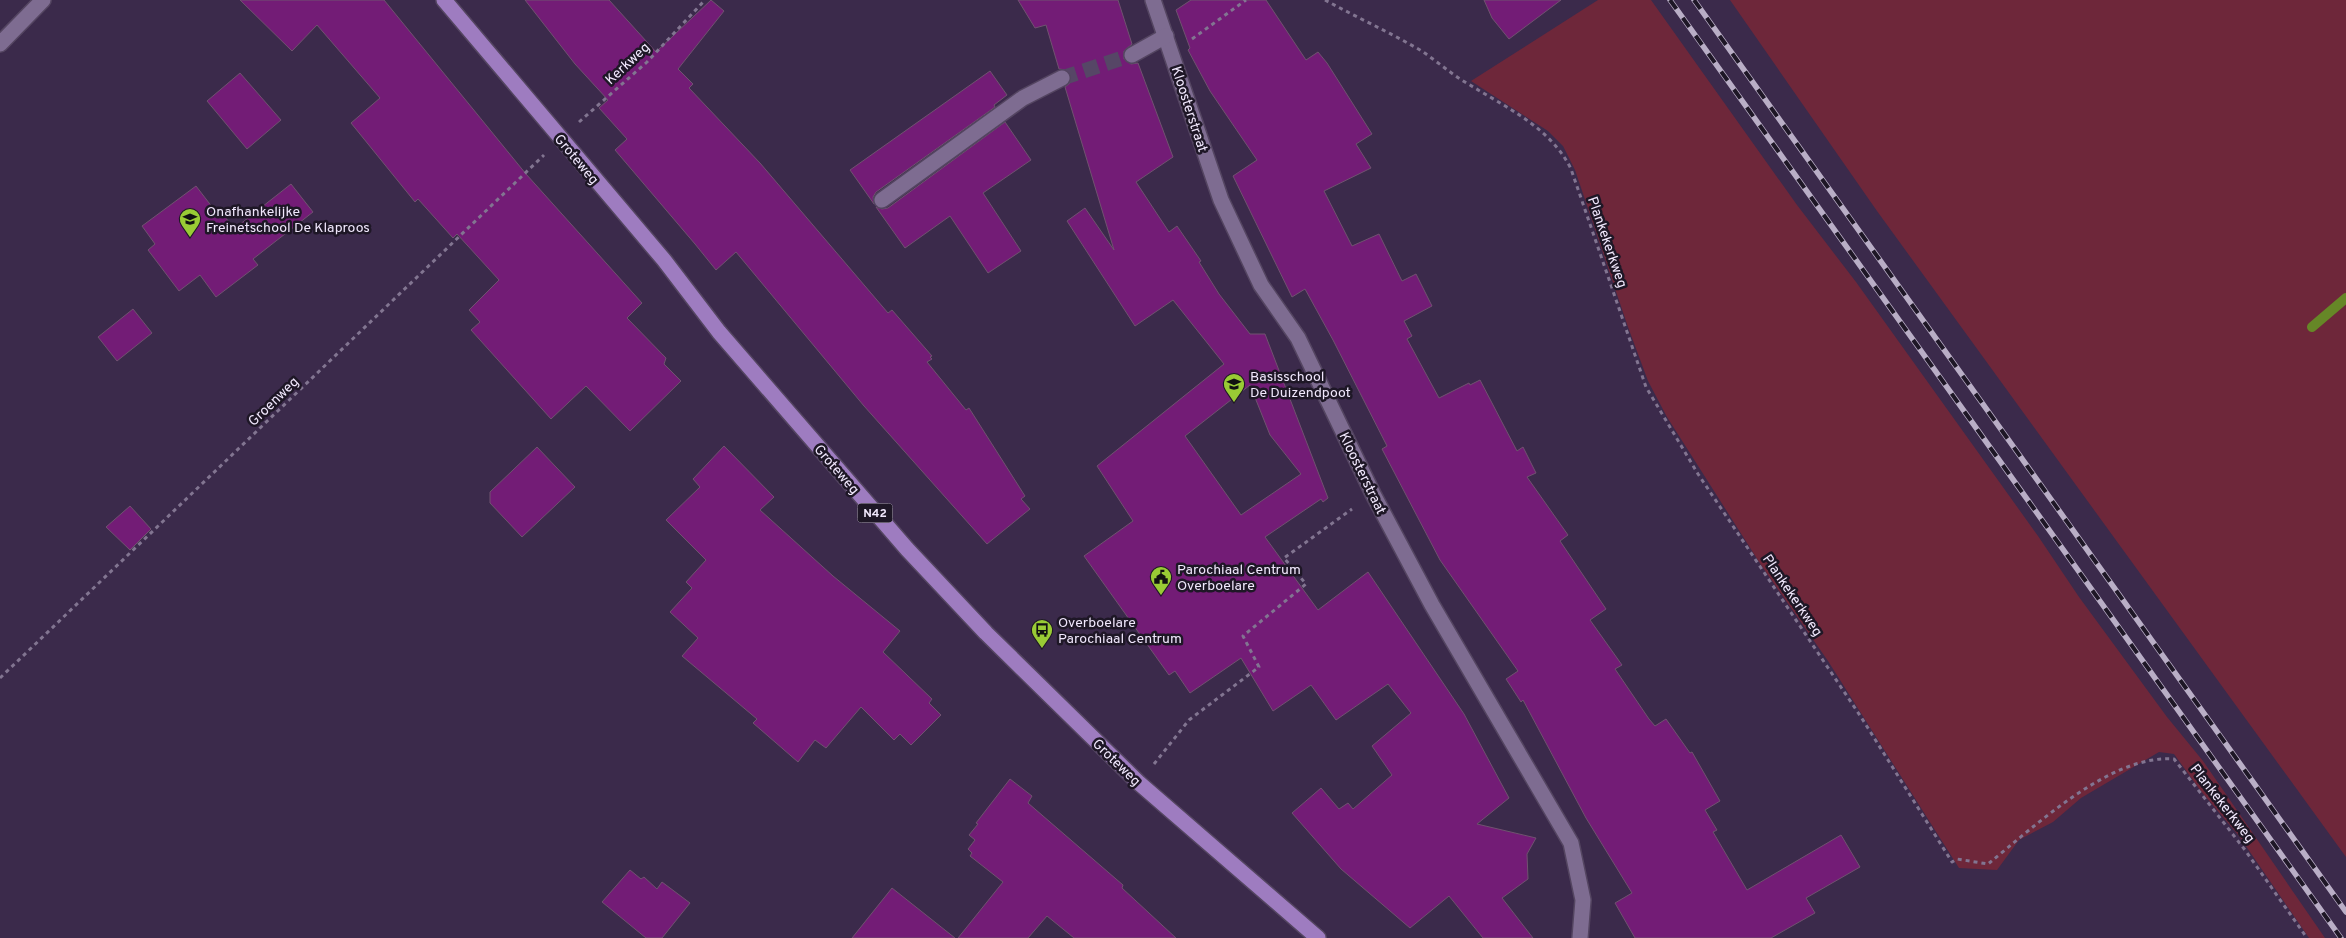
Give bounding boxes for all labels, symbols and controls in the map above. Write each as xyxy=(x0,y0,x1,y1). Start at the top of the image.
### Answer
street label: Kerkweg xyxy=(602,39,654,89)
street label: Kloosterstraat xyxy=(1167,64,1210,155)
street label: Groteweg xyxy=(550,131,602,189)
street label: Plankekerkweg xyxy=(1583,195,1630,290)
place label: Onafhankelijke Freinetschool De Klaproos xyxy=(206,204,370,237)
school or university icon: Onafhankelijke Freinetschool De Klaproos xyxy=(178,207,202,238)
place label: Basisschool De Duizendpoot xyxy=(1250,369,1351,402)
school or university icon: Basisschool De Duizendpoot xyxy=(1222,372,1246,403)
street label: Groenweg xyxy=(245,374,303,430)
street label: Kloosterstraat xyxy=(1334,430,1389,518)
street label: Groteweg xyxy=(810,442,862,498)
road number: N42 xyxy=(858,503,892,522)
street label: Plankekerkweg xyxy=(1758,552,1825,640)
place label: Parochiaal Centrum Overboelare xyxy=(1177,562,1301,595)
public building icon: Parochiaal Centrum Overboelare xyxy=(1149,565,1173,596)
place label: Overboelare Parochiaal Centrum xyxy=(1058,615,1182,648)
bus stop icon: Overboelare Parochiaal Centrum xyxy=(1030,618,1054,649)
street label: Groteweg xyxy=(1088,736,1144,790)
street label: Plankekerkweg xyxy=(2186,761,2258,847)

